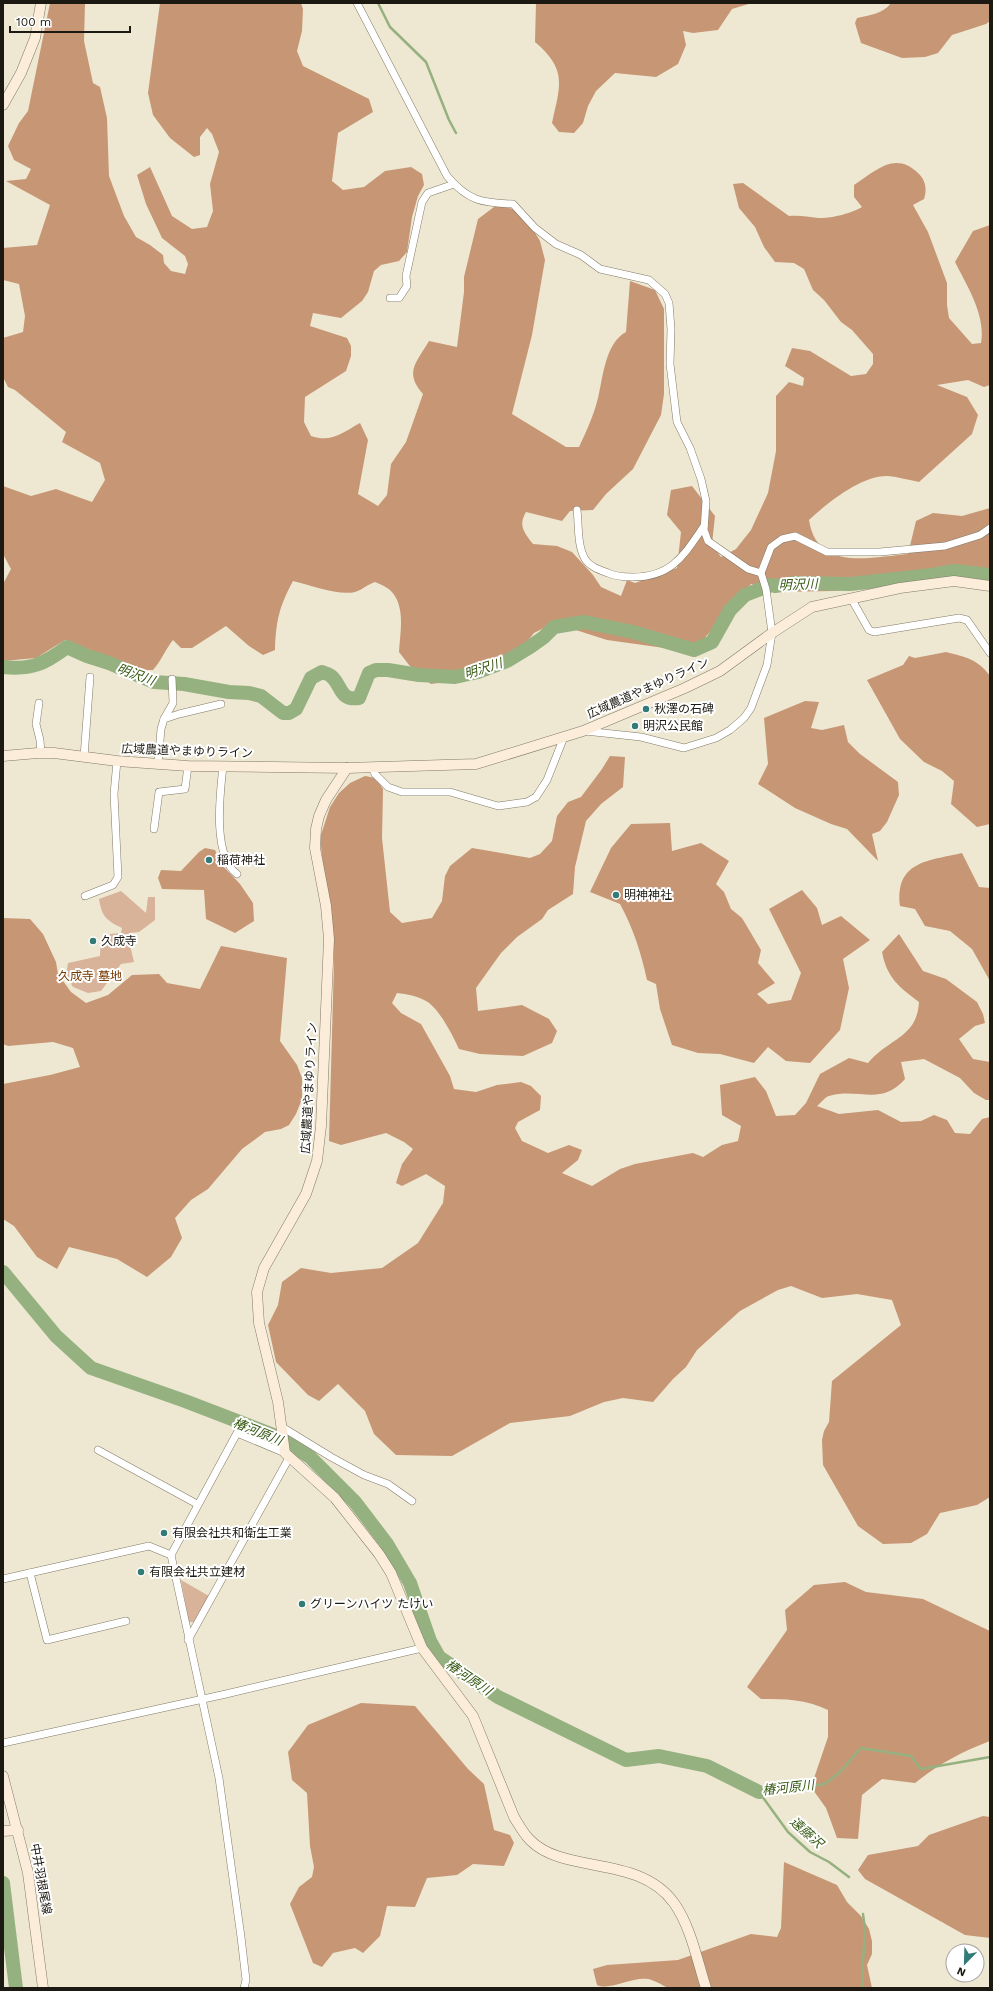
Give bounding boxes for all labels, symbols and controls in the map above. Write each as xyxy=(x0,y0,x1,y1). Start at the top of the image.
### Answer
scale bar xyxy=(10,8,130,34)
text: 100 m xyxy=(16,15,51,29)
water label: 明沢川 xyxy=(778,576,820,593)
water label: 明沢川 xyxy=(462,655,506,682)
street label: 広域農道やまゆりライン xyxy=(585,655,711,721)
water label: 明沢川 xyxy=(115,661,159,689)
place label: 秋澤の石碑 xyxy=(654,702,714,716)
marker: 秋澤の石碑 xyxy=(641,704,651,714)
place label: 明沢公民館 xyxy=(643,719,703,733)
marker: 明沢公民館 xyxy=(630,721,640,731)
street label: 広域農道やまゆりライン xyxy=(121,742,253,760)
place label: 稲荷神社 xyxy=(217,853,265,867)
marker: 稲荷神社 xyxy=(204,855,214,865)
place label: 明神神社 xyxy=(624,888,672,902)
marker: 明神神社 xyxy=(611,890,621,900)
place label: 久成寺 xyxy=(101,934,137,948)
marker: 久成寺 xyxy=(88,936,98,946)
park label: 久成寺 墓地 xyxy=(58,969,122,983)
street label: 広域農道やまゆりライン xyxy=(299,1022,319,1154)
water label: 椿河原川 xyxy=(231,1415,287,1449)
place label: 有限会社共和衛生工業 xyxy=(172,1526,292,1540)
marker: 有限会社共和衛生工業 xyxy=(159,1528,169,1538)
place label: 有限会社共立建材 xyxy=(149,1565,245,1579)
marker: 有限会社共立建材 xyxy=(136,1567,146,1577)
place label: グリーンハイツ たけい xyxy=(310,1597,433,1611)
marker: グリーンハイツ たけい xyxy=(297,1599,307,1609)
water label: 椿河原川 xyxy=(443,1657,496,1699)
water label: 椿河原川 xyxy=(761,1777,817,1798)
water label: 遠藤沢 xyxy=(787,1814,828,1852)
street label: 中井羽根尾線 xyxy=(28,1842,54,1916)
north arrow xyxy=(945,1943,985,1983)
text: N xyxy=(955,1964,968,1979)

